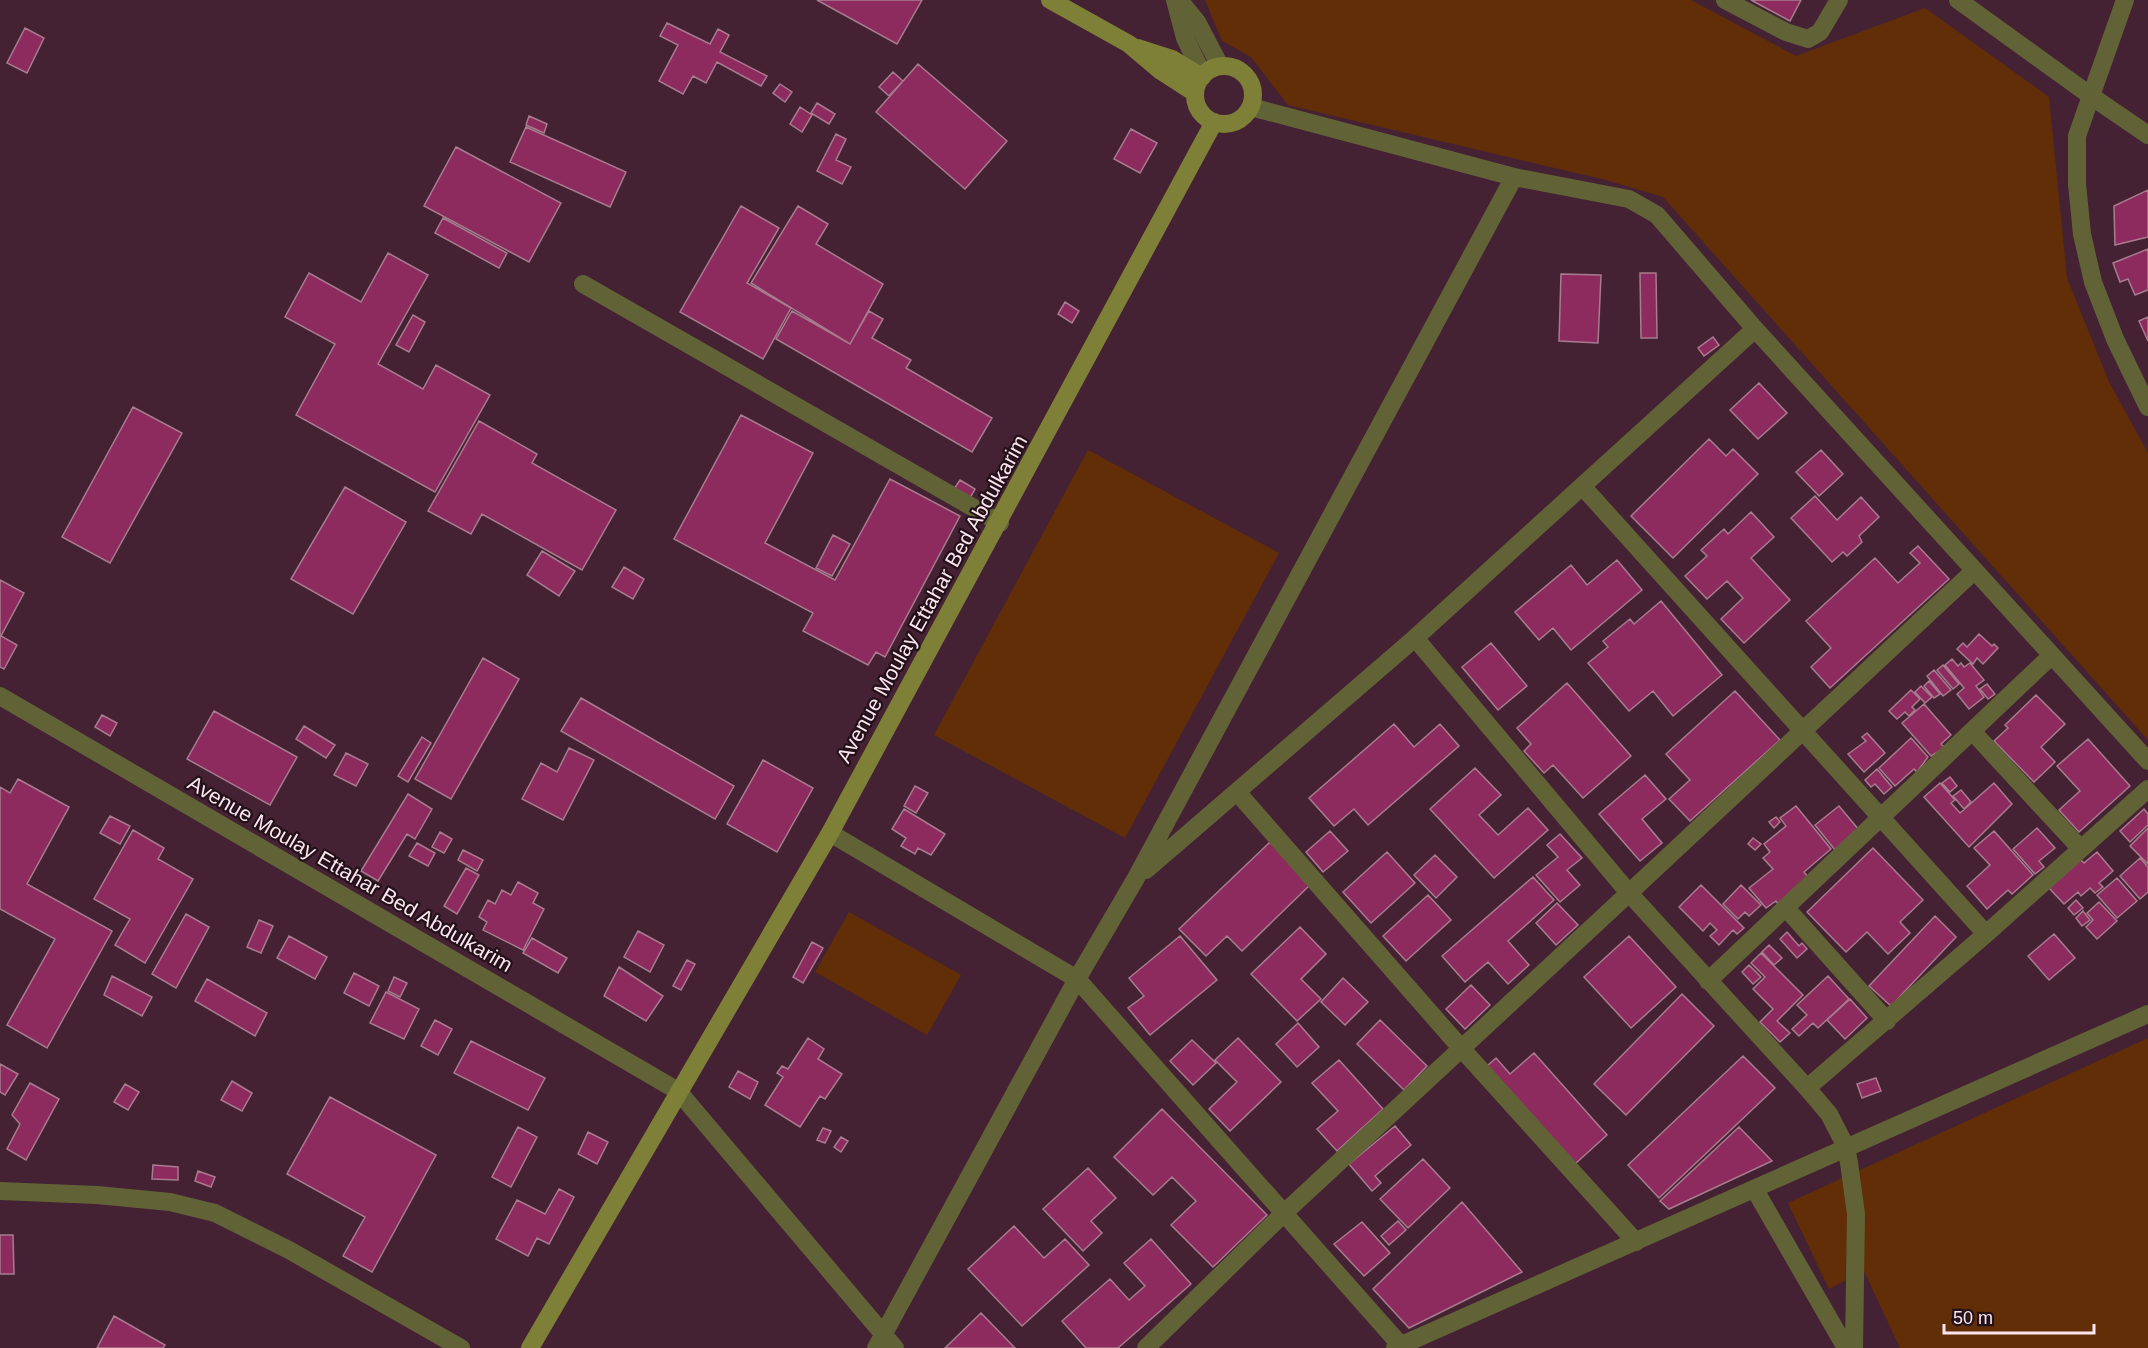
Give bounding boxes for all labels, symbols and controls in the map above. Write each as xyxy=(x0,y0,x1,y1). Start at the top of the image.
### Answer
street label: Avenue Moulay Ettahar Bed Abdulkarim xyxy=(832,431,1032,767)
street label: Avenue Moulay Ettahar Bed Abdulkarim xyxy=(184,771,517,976)
scale bar xyxy=(1944,1297,2094,1335)
text: 50 m xyxy=(1953,1308,1993,1328)

